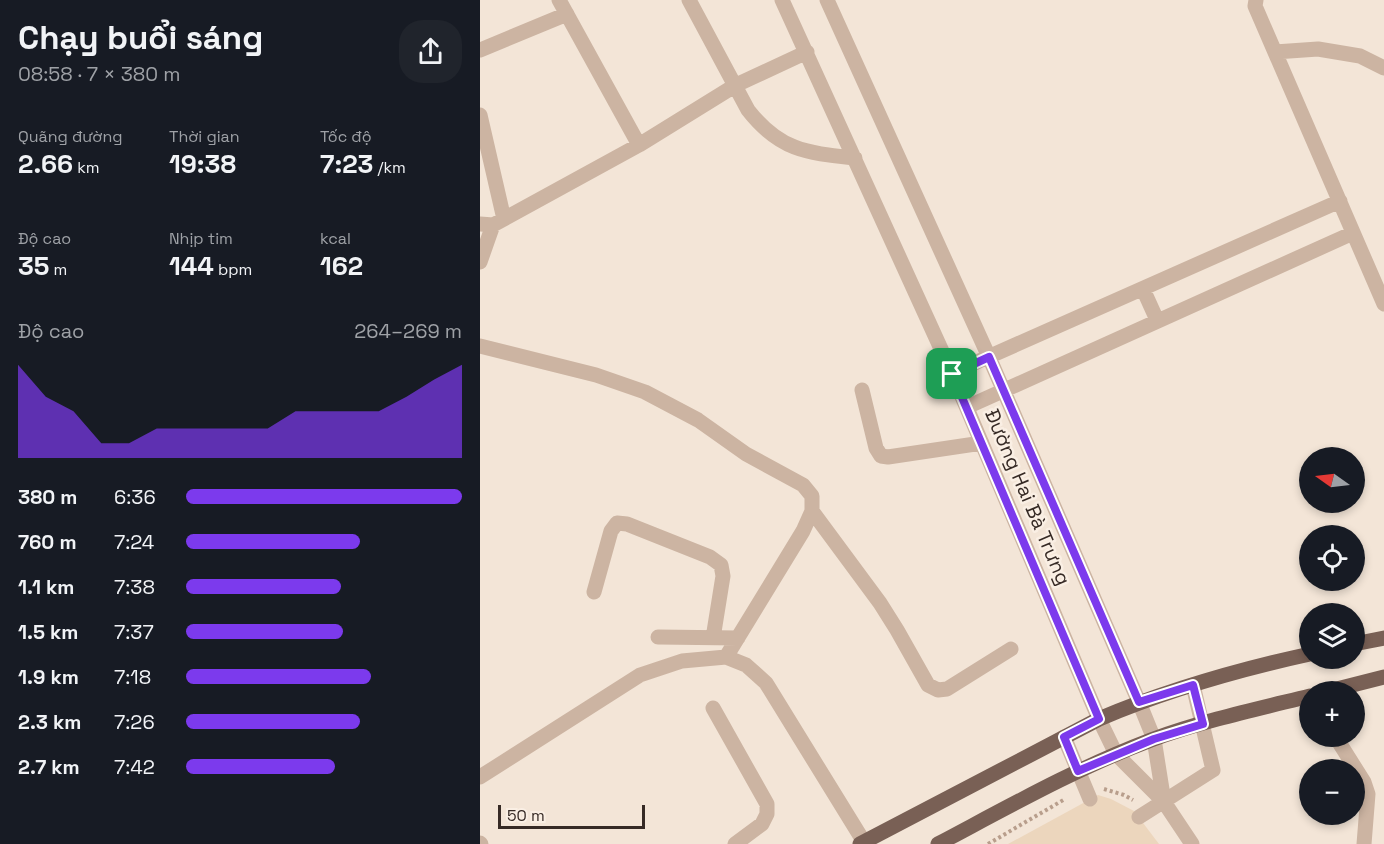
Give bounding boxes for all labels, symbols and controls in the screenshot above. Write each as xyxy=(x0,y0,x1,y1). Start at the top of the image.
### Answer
text: Chạy buổi sáng xyxy=(18,17,263,59)
button: share xyxy=(399,20,462,83)
text: 08:58 · 7 × 380 m xyxy=(18,61,180,87)
text: Quãng đường xyxy=(18,126,123,147)
text: Thời gian xyxy=(169,126,240,147)
text: Tốc độ xyxy=(320,126,372,147)
text: 2.66 xyxy=(18,147,73,181)
text: 19:38 xyxy=(169,147,236,181)
text: 7:23 xyxy=(320,147,373,181)
text: km xyxy=(73,157,100,178)
text: /km xyxy=(373,157,406,178)
text: Độ cao xyxy=(18,228,71,249)
text: Nhịp tim xyxy=(169,228,233,249)
text: kcal xyxy=(320,228,351,249)
text: 35 xyxy=(18,249,49,283)
text: 144 xyxy=(169,249,214,283)
text: 162 xyxy=(320,249,363,283)
text: m xyxy=(49,259,67,280)
text: bpm xyxy=(214,259,252,280)
text: Độ cao xyxy=(18,318,84,344)
text: 264–269 m xyxy=(354,318,462,344)
pin xyxy=(926,348,977,399)
icon: arrive xyxy=(935,357,968,390)
street label: Đường Hai Bà Trưng xyxy=(979,405,1077,589)
north arrow xyxy=(1299,447,1365,513)
map controls xyxy=(1299,447,1365,825)
text: 380 m xyxy=(18,484,77,510)
text: 6:36 xyxy=(114,484,156,510)
button: locate xyxy=(1299,525,1365,591)
text: 760 m xyxy=(18,529,76,555)
text: 7:24 xyxy=(114,529,154,555)
text: 1.1 km xyxy=(18,574,74,600)
text: 7:38 xyxy=(114,574,155,600)
button: layers xyxy=(1299,603,1365,669)
text: 1.5 km xyxy=(18,619,78,645)
text: 7:37 xyxy=(114,619,154,645)
text: 1.9 km xyxy=(18,664,79,690)
text: 7:18 xyxy=(114,664,151,690)
button: + xyxy=(1299,681,1365,747)
text: 2.3 km xyxy=(18,709,81,735)
text: 7:26 xyxy=(114,709,155,735)
text: 2.7 km xyxy=(18,754,80,780)
text: 7:42 xyxy=(114,754,155,780)
button: − xyxy=(1299,759,1365,825)
scale bar xyxy=(498,802,645,830)
text: 50 m xyxy=(507,805,545,826)

